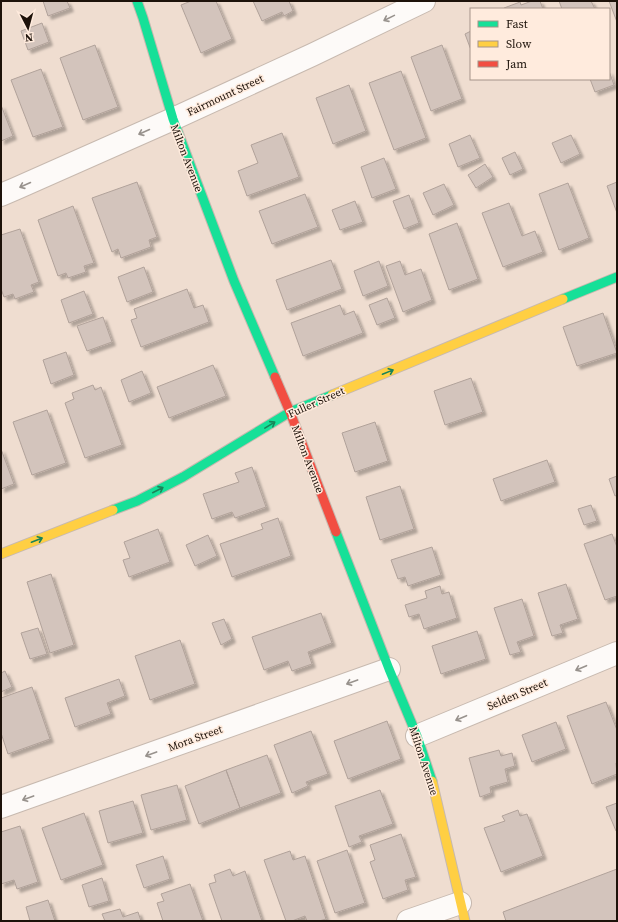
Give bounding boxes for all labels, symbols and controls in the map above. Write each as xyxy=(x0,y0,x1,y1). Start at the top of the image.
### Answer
north arrow xyxy=(8,8,48,48)
legend xyxy=(470,8,610,80)
one-way arrow xyxy=(383,15,395,22)
text: Fast xyxy=(506,16,528,32)
text: N xyxy=(24,30,34,45)
text: Slow xyxy=(506,36,532,52)
text: Jam xyxy=(505,56,527,72)
street label: Fairmount Street xyxy=(184,71,266,120)
street label: Milton Avenue xyxy=(167,122,206,195)
one-way arrow xyxy=(138,129,150,136)
one-way arrow xyxy=(20,182,32,189)
one-way arrow xyxy=(382,367,394,375)
street label: Fuller Street xyxy=(286,383,347,422)
one-way arrow xyxy=(264,420,276,428)
street label: Milton Avenue xyxy=(288,423,327,496)
one-way arrow xyxy=(151,486,163,493)
one-way arrow xyxy=(31,535,43,543)
one-way arrow xyxy=(575,664,587,672)
street label: Selden Street xyxy=(485,675,550,714)
one-way arrow xyxy=(346,679,359,686)
one-way arrow xyxy=(455,714,467,722)
street label: Mora Street xyxy=(166,722,225,755)
street label: Milton Avenue xyxy=(405,725,442,798)
one-way arrow xyxy=(145,751,157,759)
one-way arrow xyxy=(23,794,35,802)

